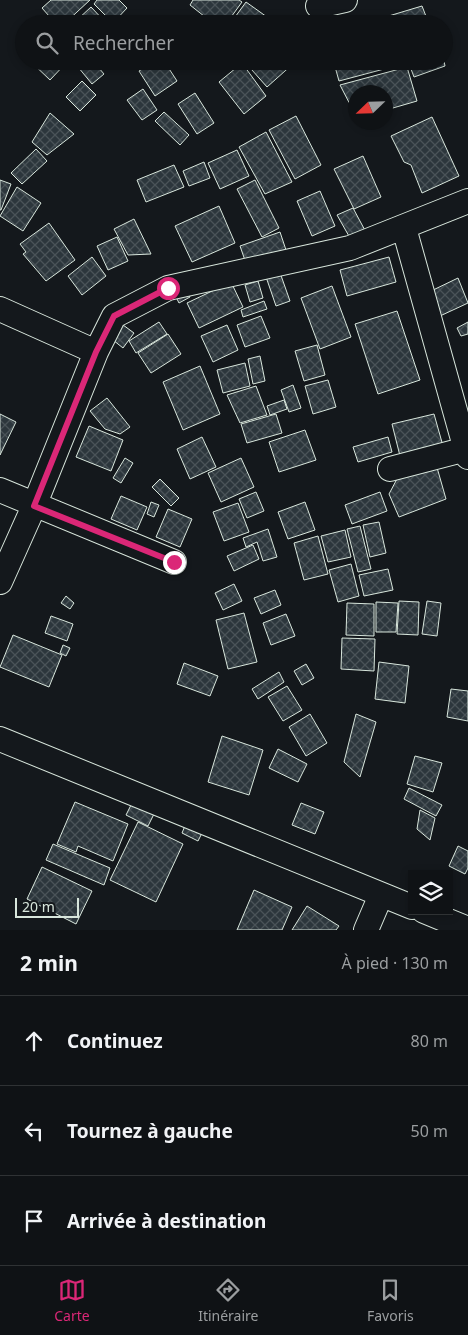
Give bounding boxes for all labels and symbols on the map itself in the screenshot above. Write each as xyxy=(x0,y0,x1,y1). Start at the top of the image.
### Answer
north arrow xyxy=(348,85,393,130)
route start xyxy=(157,277,180,300)
route end xyxy=(163,551,186,574)
scale bar xyxy=(15,895,79,918)

